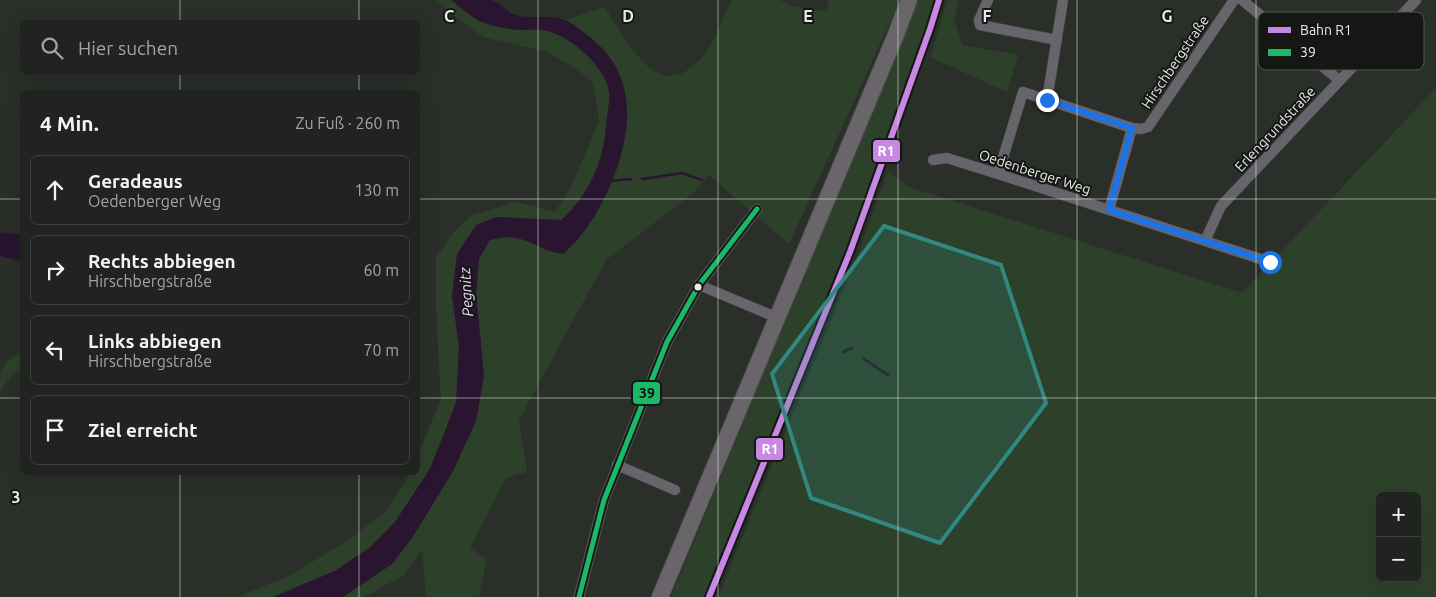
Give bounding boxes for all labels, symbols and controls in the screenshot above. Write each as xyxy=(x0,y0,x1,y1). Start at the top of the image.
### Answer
text: C xyxy=(444,7,454,25)
text: D xyxy=(622,7,634,25)
text: E xyxy=(803,7,813,25)
text: F xyxy=(983,7,992,25)
text: G xyxy=(1161,7,1173,25)
legend xyxy=(1258,12,1424,70)
street label: Hirschbergstraße xyxy=(1138,13,1212,111)
search box xyxy=(20,20,420,75)
text: Bahn R1 xyxy=(1300,22,1352,38)
icon: search xyxy=(38,34,66,62)
text: Hier suchen xyxy=(78,37,178,59)
text: 39 xyxy=(1300,44,1316,60)
street label: Erlengrundstraße xyxy=(1232,83,1318,175)
route end xyxy=(1036,89,1059,112)
text: 4 Min. xyxy=(40,111,99,135)
text: Zu Fuß · 260 m xyxy=(295,114,400,132)
line badge: R1 xyxy=(872,139,901,163)
text: R1 xyxy=(877,143,895,159)
street label: Oedenberger Weg xyxy=(977,146,1093,198)
text: Geradeaus xyxy=(88,170,183,192)
icon: ahead xyxy=(41,176,69,204)
text: 130 m xyxy=(354,181,399,199)
text: Oedenberger Weg xyxy=(88,192,221,210)
text: Rechts abbiegen xyxy=(88,250,236,272)
route start xyxy=(1259,251,1282,274)
icon: right xyxy=(41,256,69,284)
text: 60 m xyxy=(363,261,399,279)
water label: Pegnitz xyxy=(456,266,476,317)
text: Hirschbergstraße xyxy=(88,272,212,290)
unlabelled marker xyxy=(693,282,703,292)
text: Links abbiegen xyxy=(88,330,222,352)
icon: left xyxy=(41,336,69,364)
text: 70 m xyxy=(363,341,399,359)
text: Hirschbergstraße xyxy=(88,352,212,370)
line badge: 39 xyxy=(632,381,661,405)
text: 39 xyxy=(639,385,655,401)
icon: arrive xyxy=(41,416,69,444)
text: Ziel erreicht xyxy=(88,419,197,441)
line badge: R1 xyxy=(755,437,784,461)
text: R1 xyxy=(761,441,779,457)
text: 3 xyxy=(11,488,21,506)
map controls xyxy=(1376,492,1421,582)
button: + xyxy=(1376,492,1421,537)
button: − xyxy=(1376,537,1421,582)

